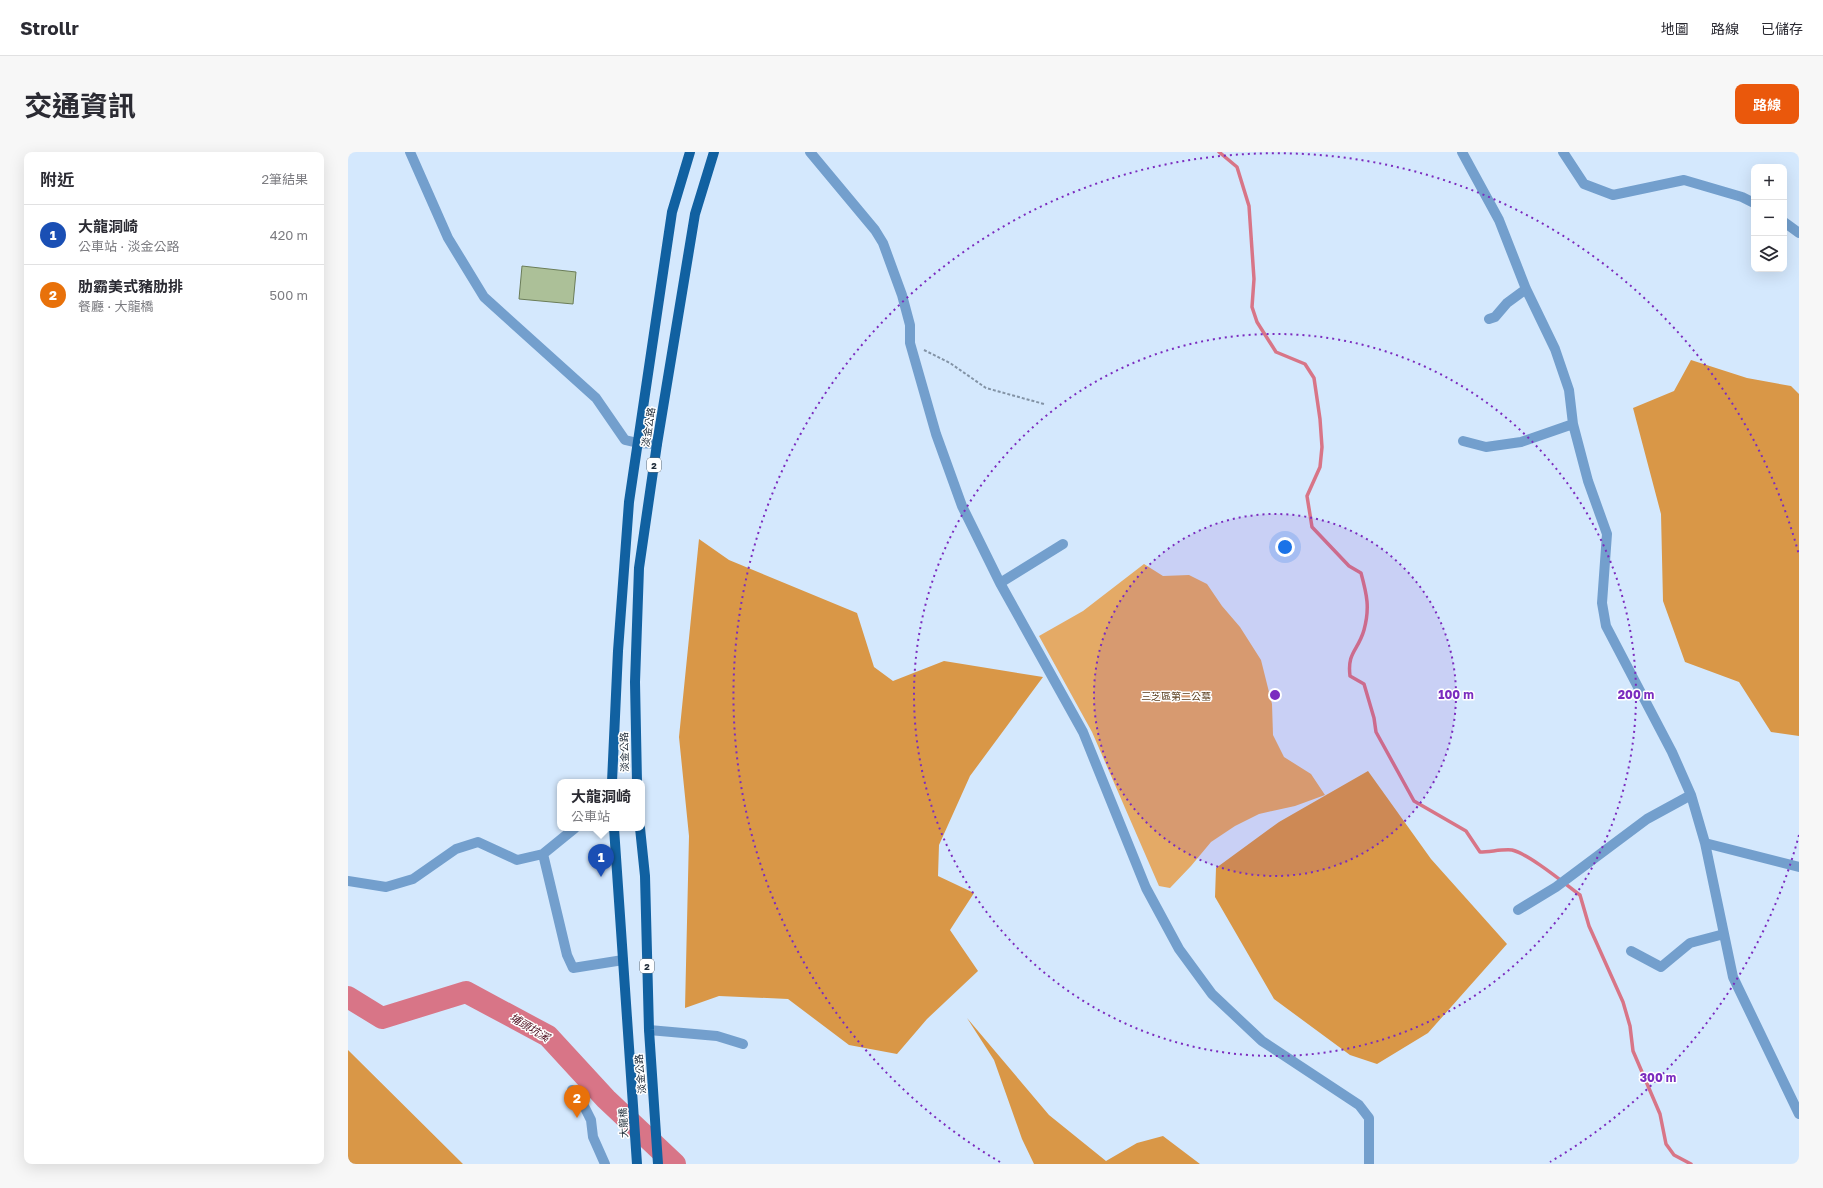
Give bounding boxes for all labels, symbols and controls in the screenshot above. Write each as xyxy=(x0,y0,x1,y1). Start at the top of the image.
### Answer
text: Strollr xyxy=(20,16,79,39)
text: 地圖 xyxy=(1661,20,1689,37)
text: 路線 xyxy=(1711,20,1739,37)
text: 已儲存 xyxy=(1761,20,1803,37)
button: 路線 xyxy=(1735,84,1799,124)
text: 交通資訊 xyxy=(24,89,136,122)
map controls xyxy=(1751,164,1787,272)
button: + xyxy=(1751,164,1787,200)
text: 附近 xyxy=(40,169,74,190)
text: 2筆結果 xyxy=(261,171,308,187)
button: − xyxy=(1751,200,1787,236)
text: 大龍洞崎 xyxy=(78,217,138,235)
text: 1 xyxy=(50,227,56,243)
text: 420 m xyxy=(270,227,308,243)
button: layers xyxy=(1751,236,1787,272)
text: 公車站 · 淡金公路 xyxy=(78,238,179,254)
text: 肋霸美式豬肋排 xyxy=(78,277,183,295)
text: 2 xyxy=(49,287,57,303)
text: 500 m xyxy=(270,287,308,303)
text: 餐廳 · 大龍橋 xyxy=(78,298,153,314)
street label: 淡金公路 xyxy=(639,406,657,448)
road number: 2 xyxy=(647,458,661,472)
your location xyxy=(1275,537,1295,557)
text: 100 m xyxy=(1438,687,1474,702)
text: 200 m xyxy=(1618,687,1654,702)
centre of rings xyxy=(1268,688,1282,702)
park label: 三芝區第二公墓 xyxy=(1141,690,1211,702)
street label: 淡金公路 xyxy=(618,732,630,772)
popup xyxy=(557,779,645,831)
text: 大龍洞崎 xyxy=(571,787,631,805)
text: 公車站 xyxy=(571,808,610,824)
pin: 1 xyxy=(588,844,614,877)
road number: 2 xyxy=(640,959,654,973)
water label: 埔頭坑溪 xyxy=(508,1010,554,1045)
street label: 淡金公路 xyxy=(632,1054,648,1094)
text: 300 m xyxy=(1640,1070,1676,1085)
pin: 2 xyxy=(564,1085,590,1118)
street label: 大龍橋 xyxy=(616,1108,630,1138)

